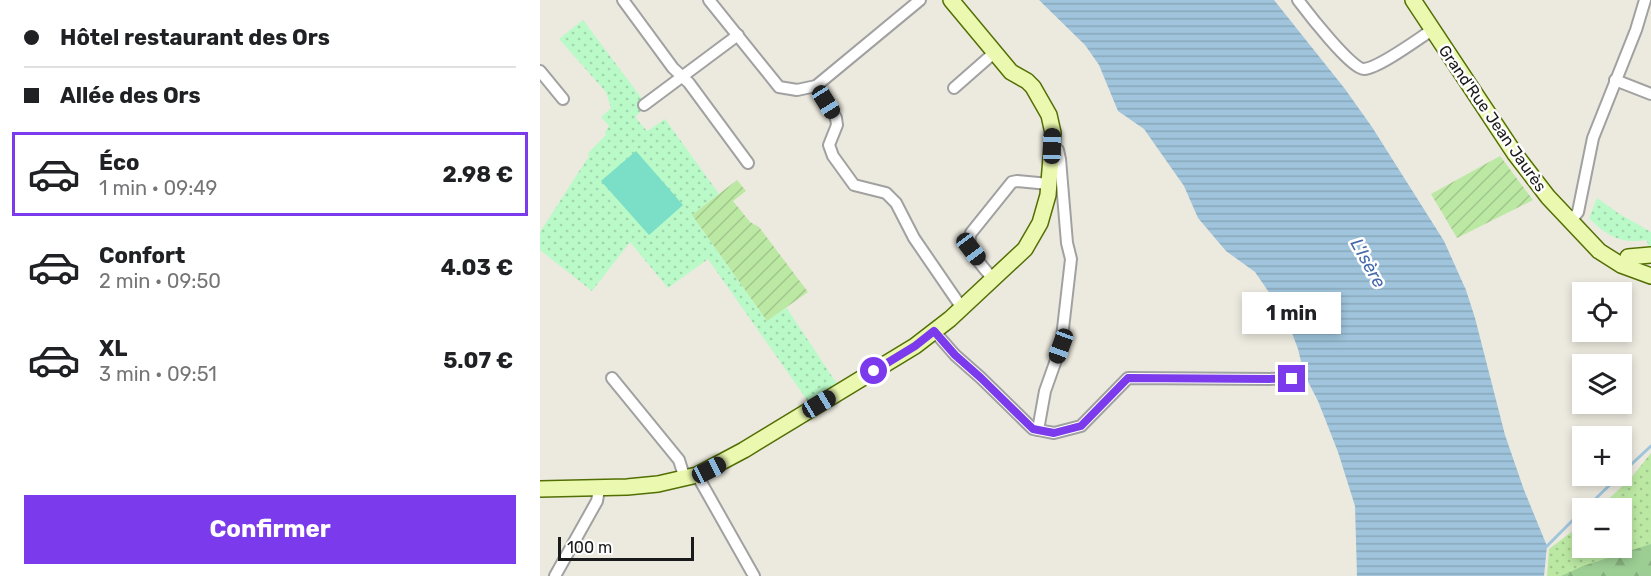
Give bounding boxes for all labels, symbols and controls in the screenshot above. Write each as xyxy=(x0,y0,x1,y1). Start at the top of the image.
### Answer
text: Hôtel restaurant des Ors xyxy=(60,24,330,51)
street label: Grand'Rue Jean Jaurès xyxy=(1435,41,1550,195)
text: Allée des Ors xyxy=(60,82,201,109)
car xyxy=(809,82,843,122)
car xyxy=(1043,128,1061,164)
icon: car xyxy=(27,147,81,201)
text: Éco xyxy=(99,149,139,176)
text: 2.98 € xyxy=(442,161,513,188)
text: 1 min · 09:49 xyxy=(99,176,217,200)
car xyxy=(953,229,989,269)
water label: L'Isère xyxy=(1346,235,1390,291)
icon: car xyxy=(27,240,81,294)
text: Confort xyxy=(99,242,185,269)
text: 4.03 € xyxy=(441,254,513,281)
text: 2 min · 09:50 xyxy=(99,269,221,293)
map controls xyxy=(1572,282,1632,558)
button: locate xyxy=(1572,282,1632,342)
callout: 1 min xyxy=(1242,292,1341,334)
text: 1 min xyxy=(1266,301,1317,325)
car xyxy=(1046,326,1076,366)
icon: car xyxy=(27,333,81,387)
text: XL xyxy=(99,335,127,362)
text: 5.07 € xyxy=(443,347,513,374)
button: layers xyxy=(1572,354,1632,414)
route start xyxy=(860,357,887,384)
text: 3 min · 09:51 xyxy=(99,362,217,386)
route end xyxy=(1278,365,1305,392)
car xyxy=(799,387,839,421)
button: + xyxy=(1572,426,1632,486)
car xyxy=(689,454,729,486)
button: Confirmer xyxy=(24,495,516,564)
button: − xyxy=(1572,498,1632,558)
scale bar xyxy=(558,534,694,562)
text: 100 m xyxy=(567,538,612,557)

